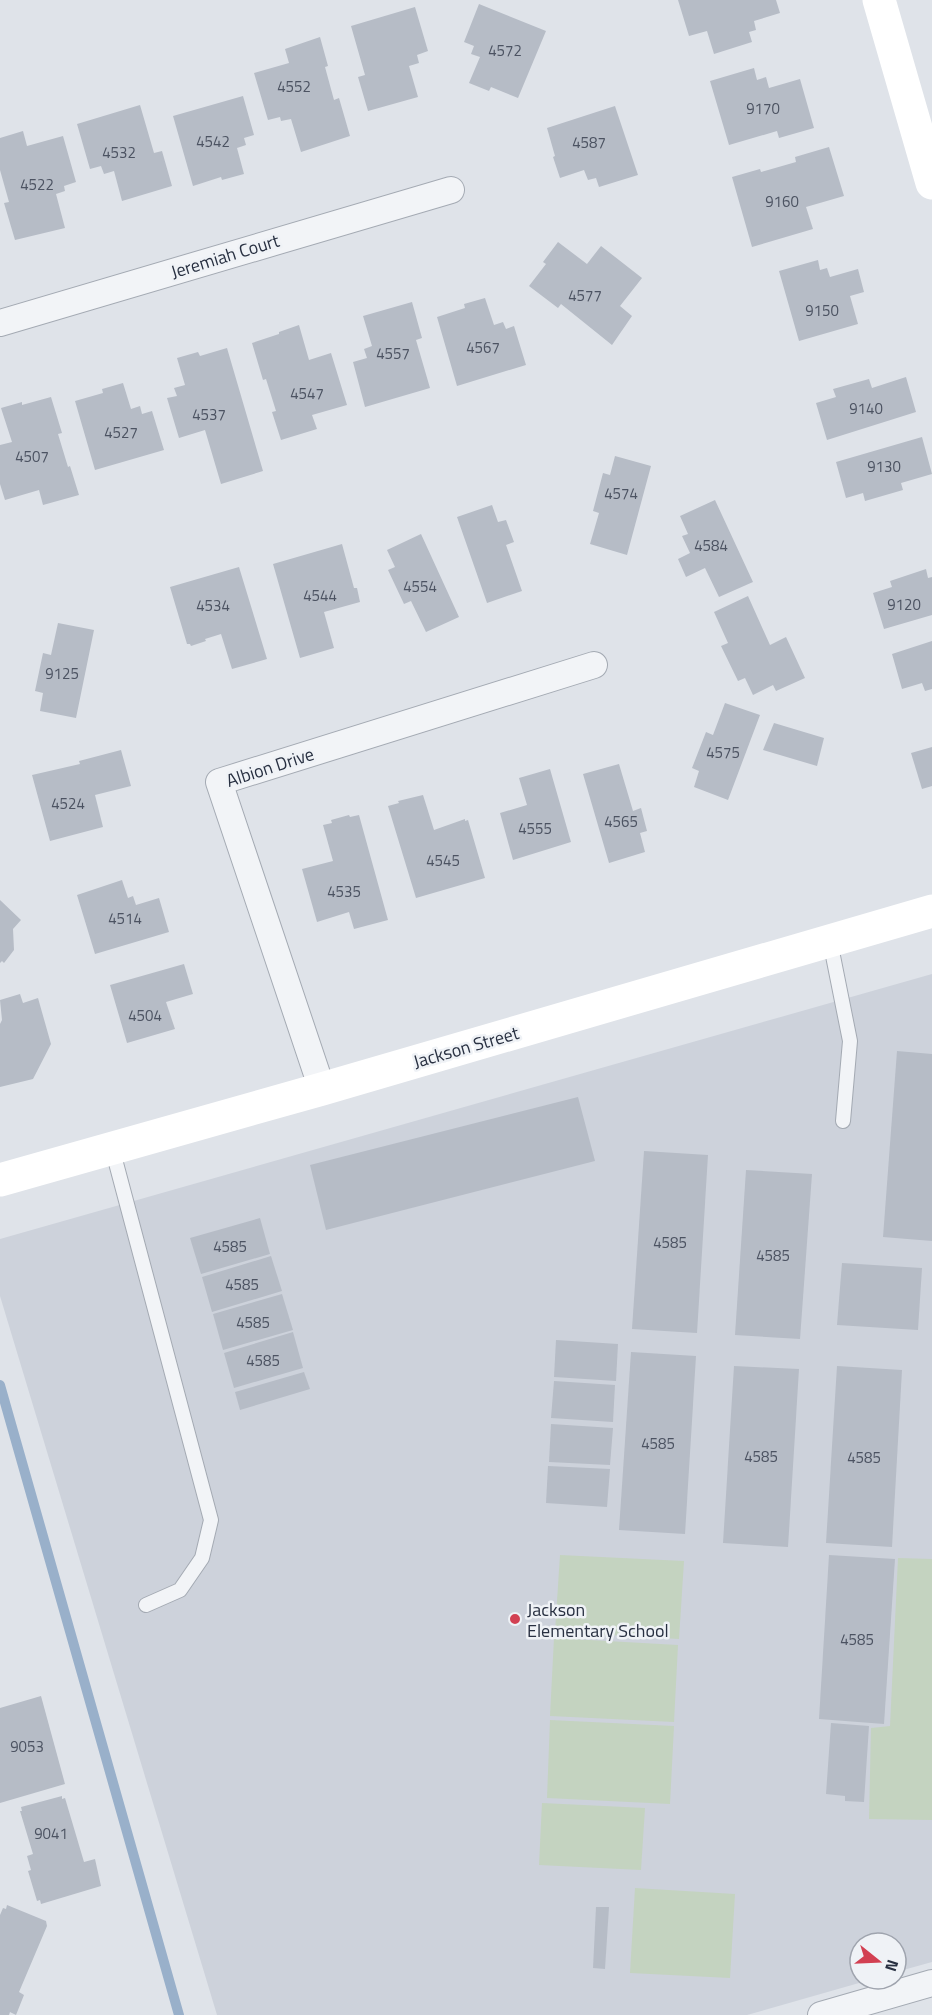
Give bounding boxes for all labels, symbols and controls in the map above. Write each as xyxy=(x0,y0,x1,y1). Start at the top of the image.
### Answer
house number: 4572 xyxy=(488,39,522,62)
house number: 4552 xyxy=(277,75,311,98)
house number: 9170 xyxy=(746,97,780,120)
house number: 4542 xyxy=(196,130,230,153)
house number: 4587 xyxy=(572,131,606,154)
house number: 4532 xyxy=(102,141,136,164)
house number: 4522 xyxy=(20,173,54,196)
house number: 9160 xyxy=(765,190,799,213)
street label: Jeremiah Court xyxy=(167,226,283,285)
house number: 4577 xyxy=(568,284,602,307)
house number: 9150 xyxy=(805,299,839,322)
house number: 4567 xyxy=(466,336,500,359)
house number: 4557 xyxy=(376,342,410,365)
house number: 4547 xyxy=(290,382,324,405)
house number: 9140 xyxy=(849,397,883,420)
house number: 4537 xyxy=(192,403,226,426)
house number: 4527 xyxy=(104,421,138,444)
house number: 4507 xyxy=(15,445,49,468)
house number: 9130 xyxy=(867,455,901,478)
house number: 4574 xyxy=(604,482,638,505)
house number: 4584 xyxy=(694,534,728,557)
house number: 4554 xyxy=(403,575,437,598)
house number: 4544 xyxy=(303,584,337,607)
house number: 9120 xyxy=(887,593,921,616)
house number: 4534 xyxy=(196,594,230,617)
house number: 9125 xyxy=(45,662,79,685)
street label: Albion Drive xyxy=(223,740,317,794)
house number: 4575 xyxy=(706,741,740,764)
house number: 4524 xyxy=(51,792,85,815)
house number: 4565 xyxy=(604,810,638,833)
house number: 4555 xyxy=(518,817,552,840)
house number: 4545 xyxy=(426,849,460,872)
house number: 4535 xyxy=(327,880,361,903)
house number: 4514 xyxy=(108,907,142,930)
house number: 4504 xyxy=(128,1004,162,1027)
street label: Jackson Street xyxy=(410,1019,523,1075)
house number: 4585 xyxy=(653,1231,687,1254)
house number: 4585 xyxy=(213,1235,247,1258)
house number: 4585 xyxy=(756,1244,790,1267)
house number: 4585 xyxy=(225,1273,259,1296)
house number: 4585 xyxy=(236,1311,270,1334)
house number: 4585 xyxy=(246,1349,280,1372)
house number: 4585 xyxy=(641,1432,675,1455)
house number: 4585 xyxy=(744,1445,778,1468)
house number: 4585 xyxy=(847,1446,881,1469)
place label: Jackson Elementary School xyxy=(527,1596,669,1644)
marker: Jackson Elementary School xyxy=(508,1612,522,1626)
house number: 4585 xyxy=(840,1628,874,1651)
house number: 9053 xyxy=(10,1735,44,1758)
house number: 9041 xyxy=(34,1822,68,1845)
north arrow xyxy=(848,1931,908,1991)
text: N xyxy=(879,1957,905,1975)

